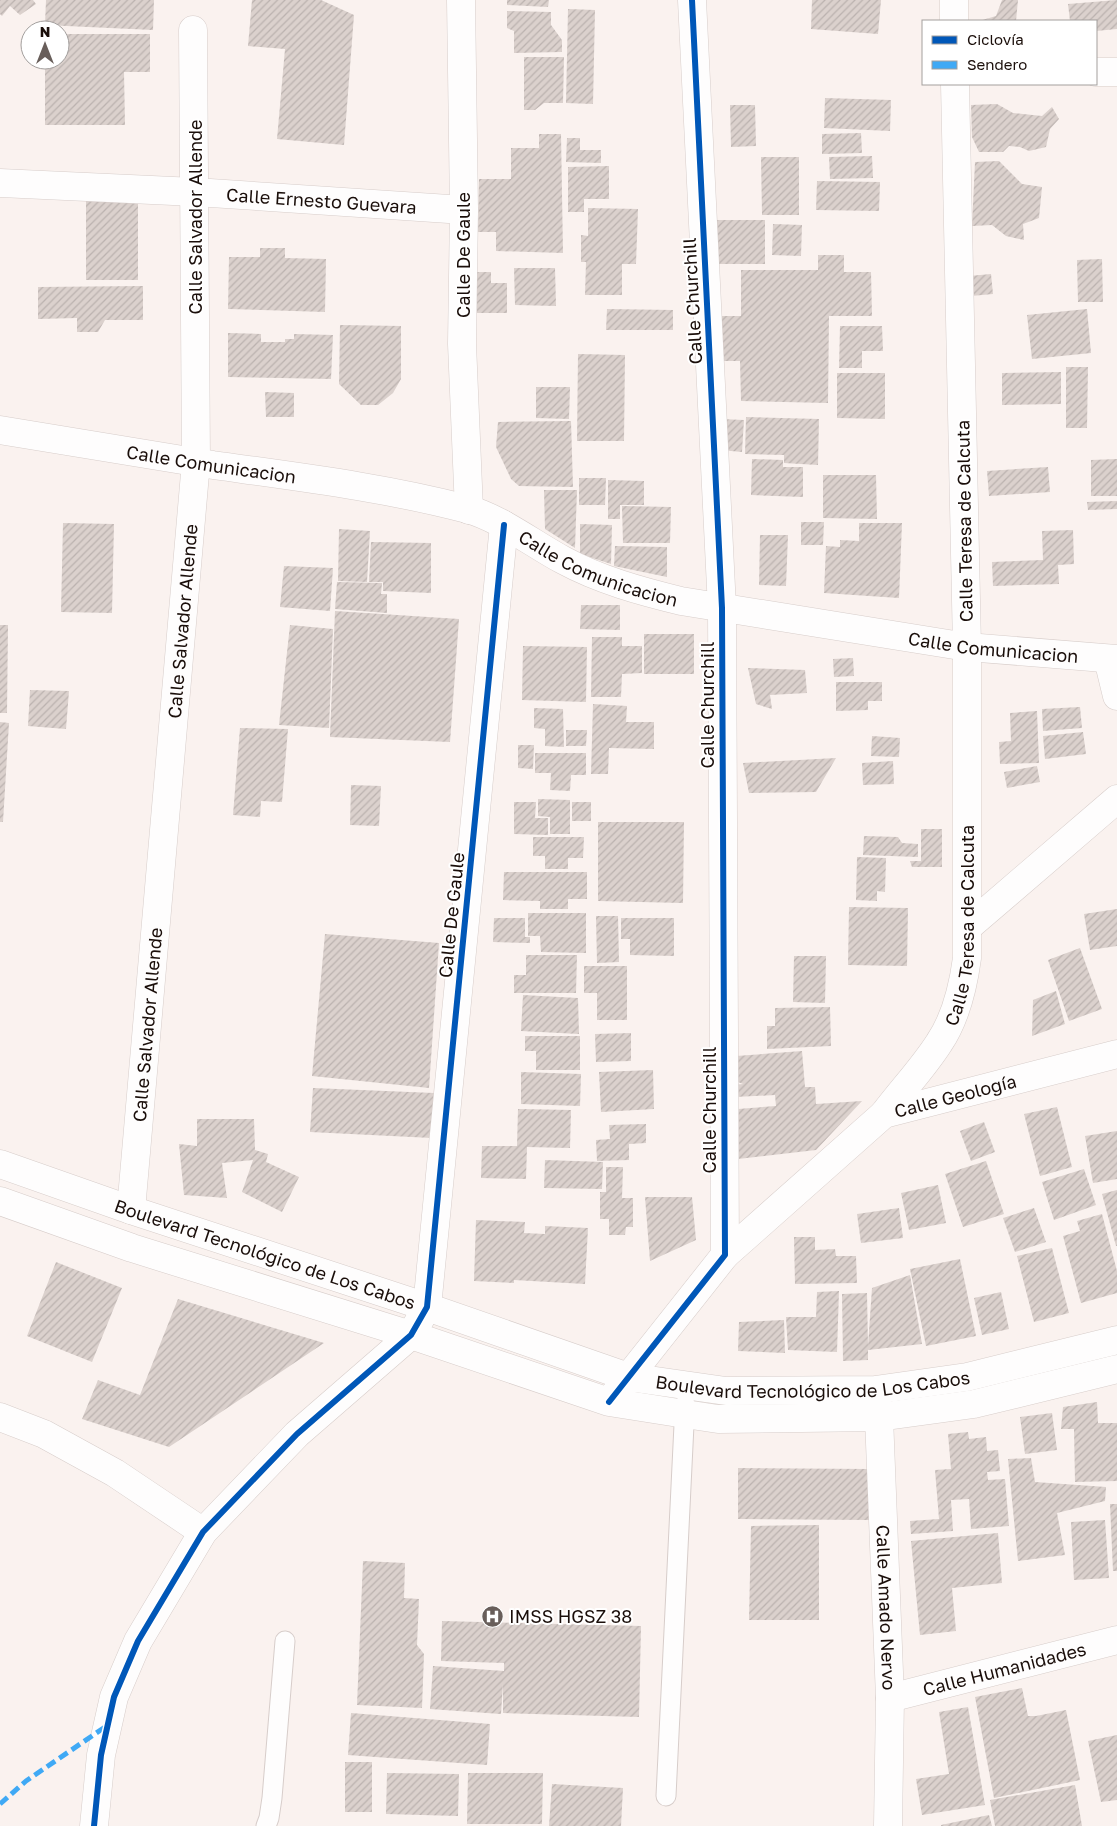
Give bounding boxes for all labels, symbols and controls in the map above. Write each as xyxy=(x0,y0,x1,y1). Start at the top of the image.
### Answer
north arrow xyxy=(20,20,70,70)
legend xyxy=(922,20,1097,85)
text: N xyxy=(40,23,50,40)
text: Ciclovía xyxy=(967,30,1024,48)
text: Sendero xyxy=(967,55,1027,73)
street label: Calle Salvador Allende xyxy=(184,120,206,314)
street label: Calle Ernesto Guevara xyxy=(226,183,417,218)
street label: Calle De Gaule xyxy=(452,192,474,318)
street label: Calle Churchill xyxy=(678,237,706,365)
street label: Calle Teresa de Calcuta xyxy=(951,420,977,622)
street label: Calle Comunicacion xyxy=(125,440,297,487)
street label: Calle Salvador Allende xyxy=(163,523,202,719)
street label: Calle Comunicacion xyxy=(515,525,680,611)
street label: Calle Comunicacion xyxy=(907,627,1079,667)
street label: Calle Churchill xyxy=(696,641,718,768)
street label: Calle Teresa de Calcuta xyxy=(939,825,978,1029)
street label: Calle De Gaule xyxy=(433,851,469,979)
street label: Calle Salvador Allende xyxy=(128,927,167,1123)
street label: Calle Churchill xyxy=(698,1046,720,1173)
street label: Calle Geología xyxy=(892,1069,1019,1122)
street label: Boulevard Tecnológico de Los Cabos xyxy=(112,1194,419,1314)
street label: Boulevard Tecnológico de Los Cabos xyxy=(654,1366,971,1402)
street label: Calle Amado Nervo xyxy=(872,1524,901,1691)
hospital icon: IMSS HGSZ 38 xyxy=(481,1604,505,1628)
place label: IMSS HGSZ 38 xyxy=(509,1605,632,1627)
street label: Calle Humanidades xyxy=(920,1637,1088,1700)

